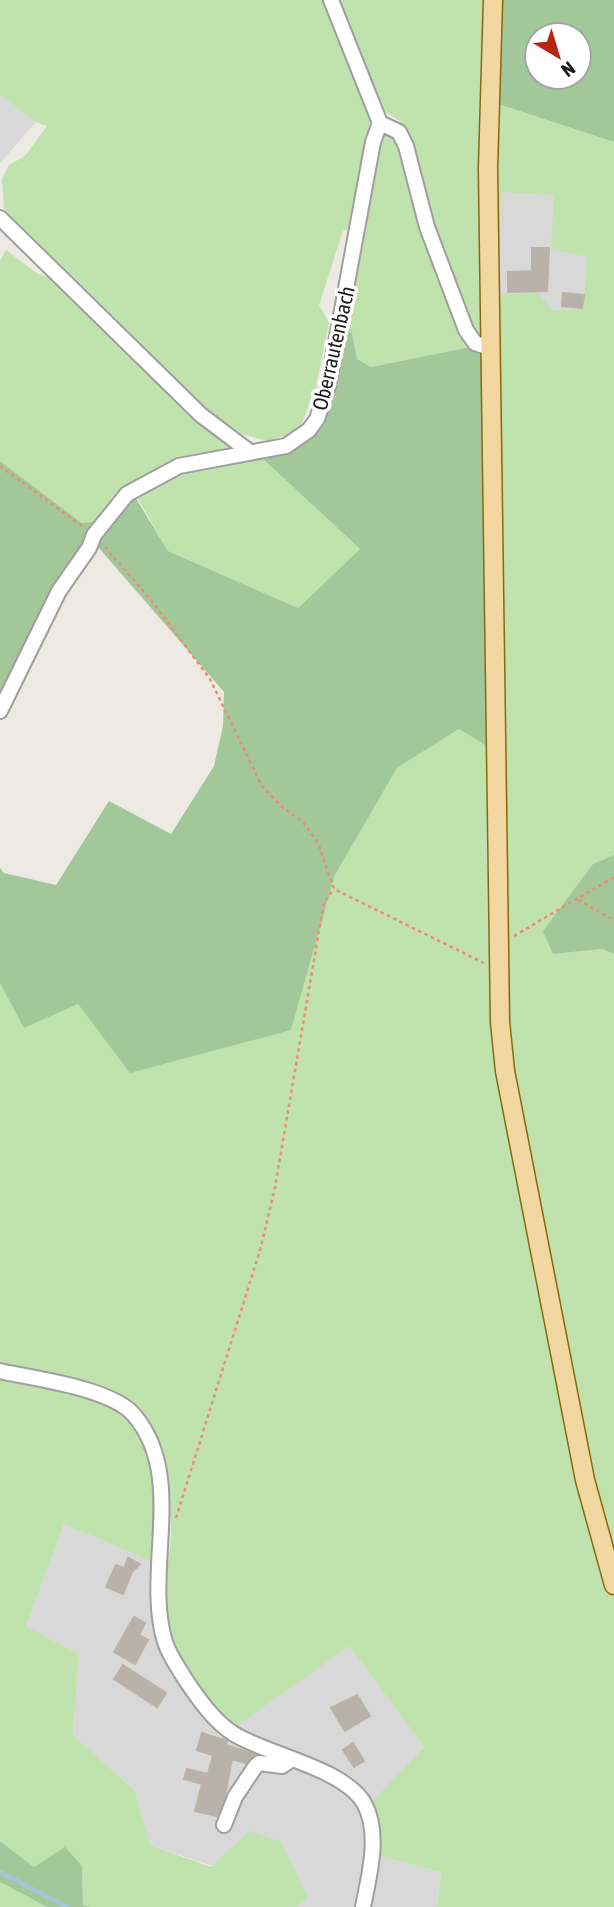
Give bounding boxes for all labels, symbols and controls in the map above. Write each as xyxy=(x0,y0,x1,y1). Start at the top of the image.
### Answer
north arrow xyxy=(523,21,593,91)
text: N xyxy=(557,57,580,82)
street label: Oberrautenbach xyxy=(307,283,359,413)

